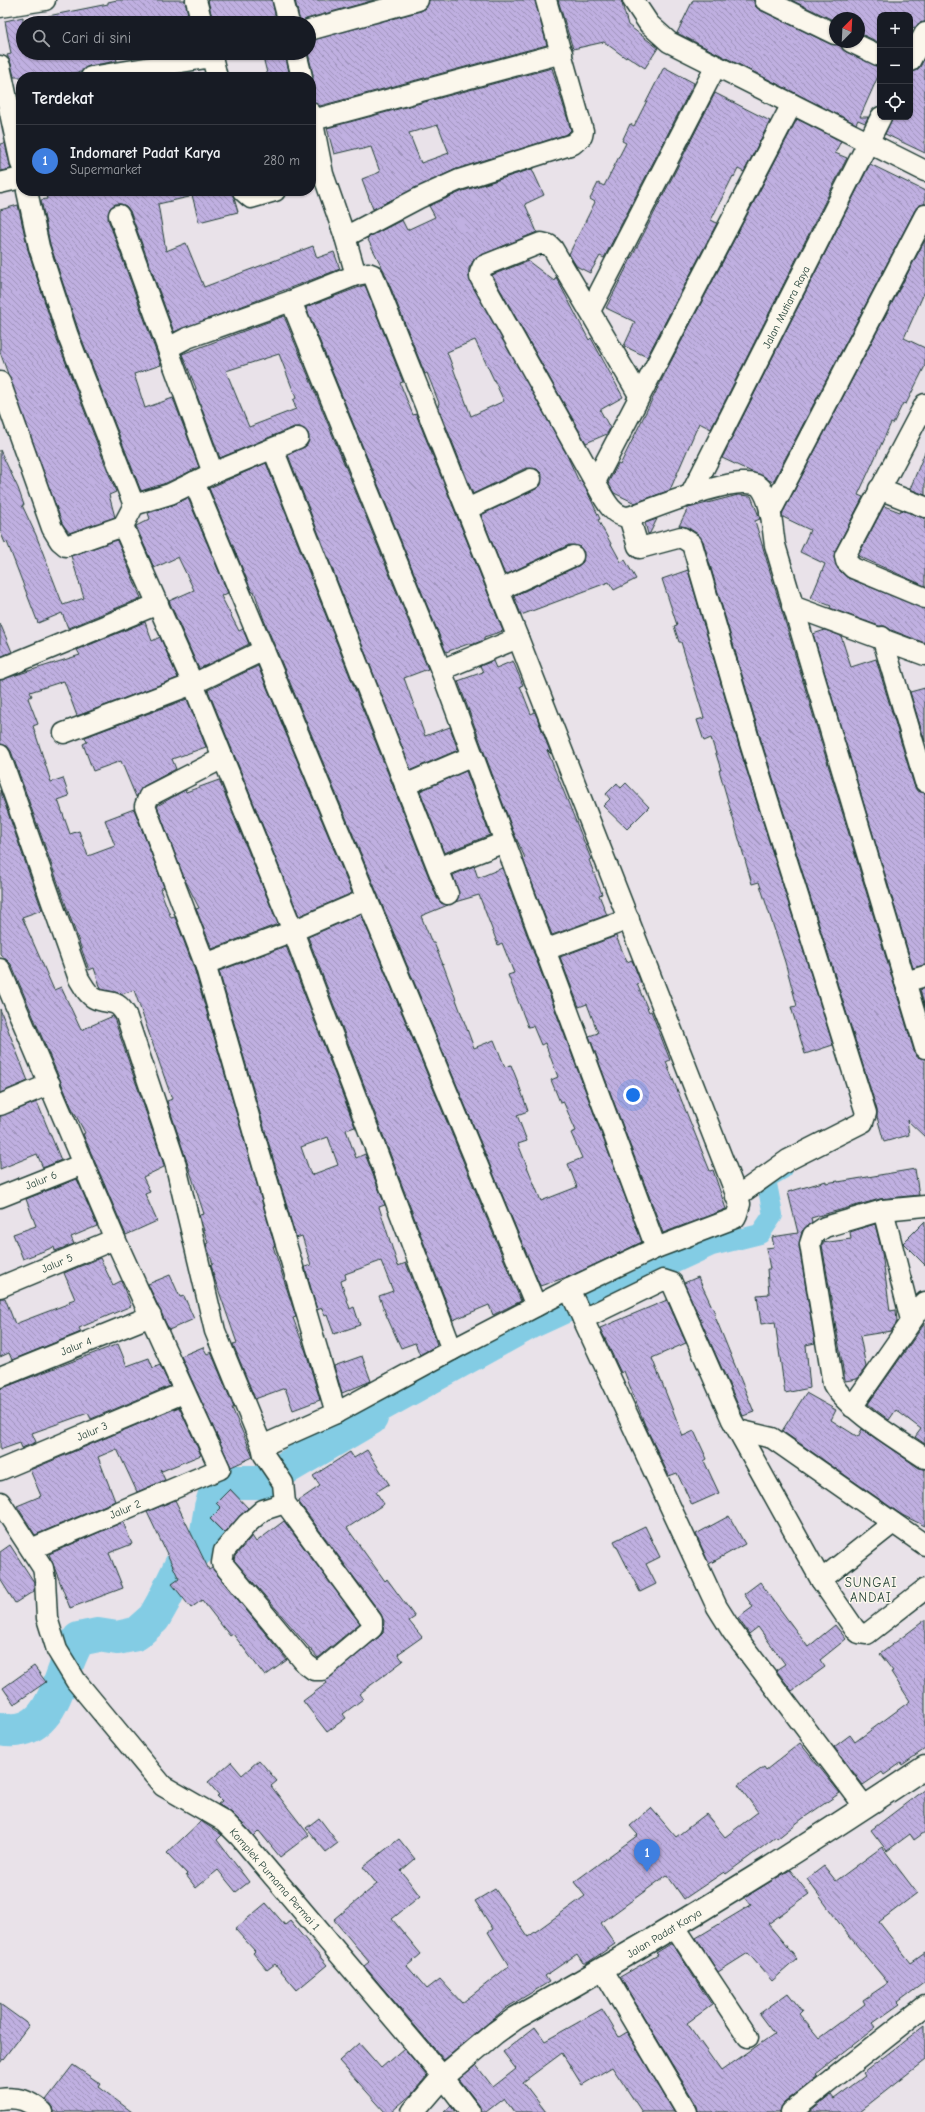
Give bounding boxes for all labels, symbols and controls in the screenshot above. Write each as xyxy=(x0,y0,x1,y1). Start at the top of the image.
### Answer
north arrow xyxy=(829,12,865,48)
map controls xyxy=(877,12,913,120)
button: + xyxy=(877,12,913,48)
search box xyxy=(16,16,316,60)
icon: search xyxy=(30,27,52,49)
text: Cari di sini xyxy=(62,29,131,47)
button: − xyxy=(877,48,913,84)
button: locate xyxy=(877,84,913,120)
text: Terdekat xyxy=(32,89,94,108)
text: Indomaret Padat Karya xyxy=(70,144,221,162)
text: 1 xyxy=(42,153,48,168)
text: 280 m xyxy=(263,153,300,168)
text: Supermarket xyxy=(70,162,141,177)
street label: Jalan Mutiara Raya xyxy=(760,264,813,351)
your location xyxy=(623,1085,643,1105)
street label: Jalur 6 xyxy=(24,1168,59,1193)
street label: Jalur 5 xyxy=(40,1251,75,1276)
street label: Jalur 4 xyxy=(59,1334,94,1359)
street label: Jalur 3 xyxy=(75,1419,110,1444)
street label: Jalur 2 xyxy=(108,1497,143,1522)
district label: SUNGAI ANDAI xyxy=(845,1575,897,1605)
street label: Komplek Purnama Permai 1 xyxy=(227,1826,323,1933)
pin: 1 xyxy=(634,1839,660,1872)
street label: Jalan Padat Karya xyxy=(625,1906,704,1961)

